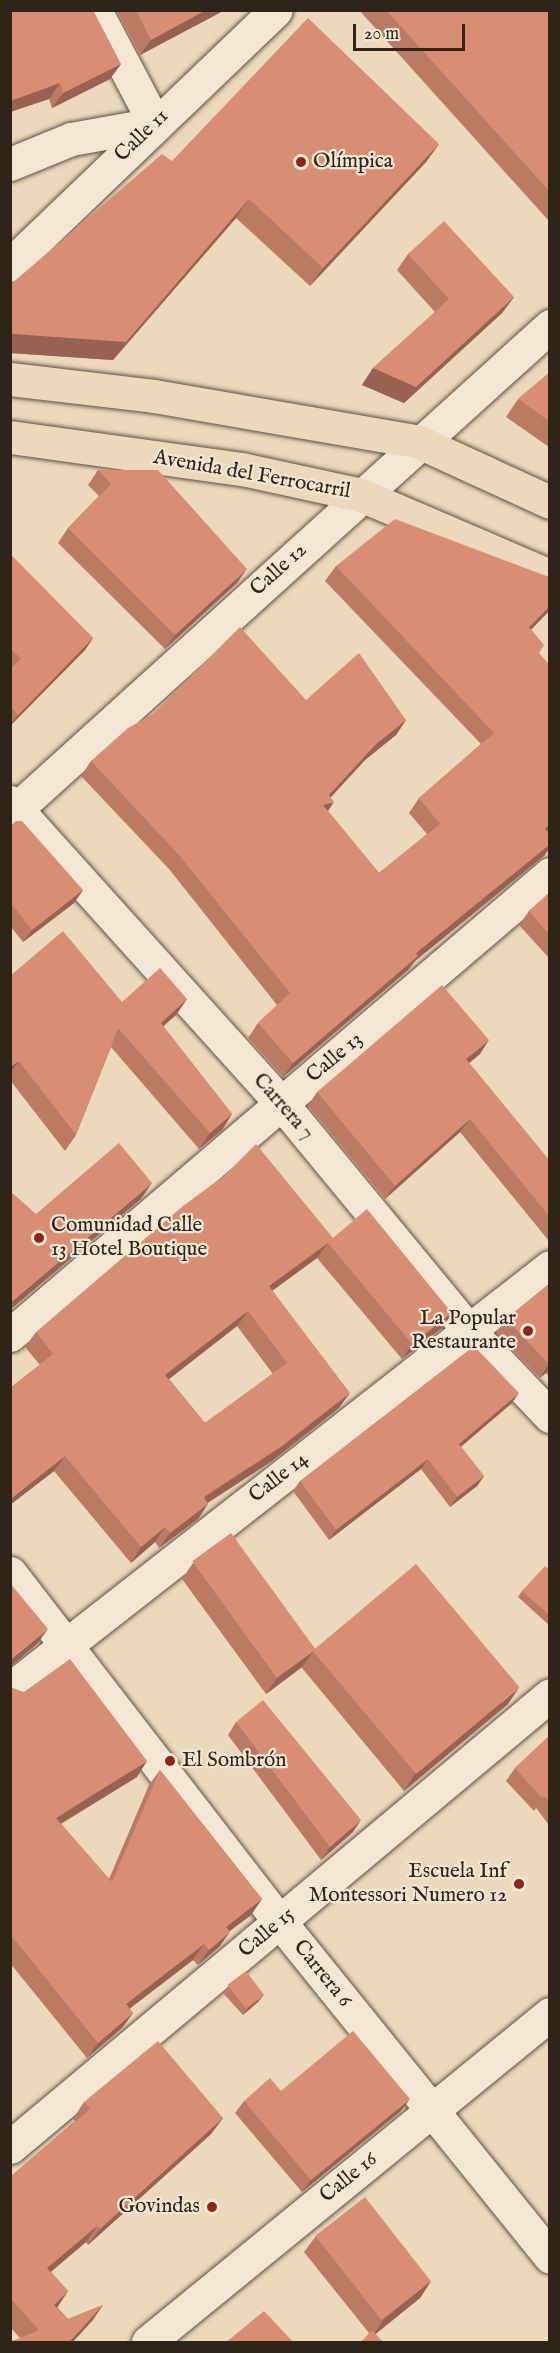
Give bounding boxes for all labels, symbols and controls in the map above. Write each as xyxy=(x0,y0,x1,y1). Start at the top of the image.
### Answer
scale bar xyxy=(356,12,468,50)
text: 20 m xyxy=(364,23,399,46)
street label: Calle 11 xyxy=(110,104,174,168)
place label: Olímpica xyxy=(313,149,393,175)
marker: Olímpica xyxy=(294,155,308,169)
street label: Avenida del Ferrocarril xyxy=(151,445,353,505)
street label: Calle 12 xyxy=(246,538,312,602)
street label: Calle 13 xyxy=(302,1027,368,1089)
street label: Carrera 7 xyxy=(247,1068,319,1146)
place label: Comunidad Calle 13 Hotel Boutique xyxy=(51,1213,207,1263)
marker: Comunidad Calle 13 Hotel Boutique xyxy=(32,1231,46,1245)
place label: La Popular Restaurante xyxy=(411,1306,516,1356)
marker: La Popular Restaurante xyxy=(521,1324,535,1338)
street label: Calle 14 xyxy=(245,1447,313,1509)
place label: El Sombrón xyxy=(182,1748,286,1774)
marker: El Sombrón xyxy=(163,1754,177,1768)
place label: Escuela Inf Montessori Numero 12 xyxy=(309,1859,507,1909)
marker: Escuela Inf Montessori Numero 12 xyxy=(512,1877,526,1891)
street label: Calle 15 xyxy=(234,1902,300,1964)
street label: Carrera 6 xyxy=(287,1935,357,2013)
street label: Calle 16 xyxy=(315,2147,383,2209)
place label: Govindas xyxy=(118,2194,200,2220)
marker: Govindas xyxy=(205,2200,219,2214)

